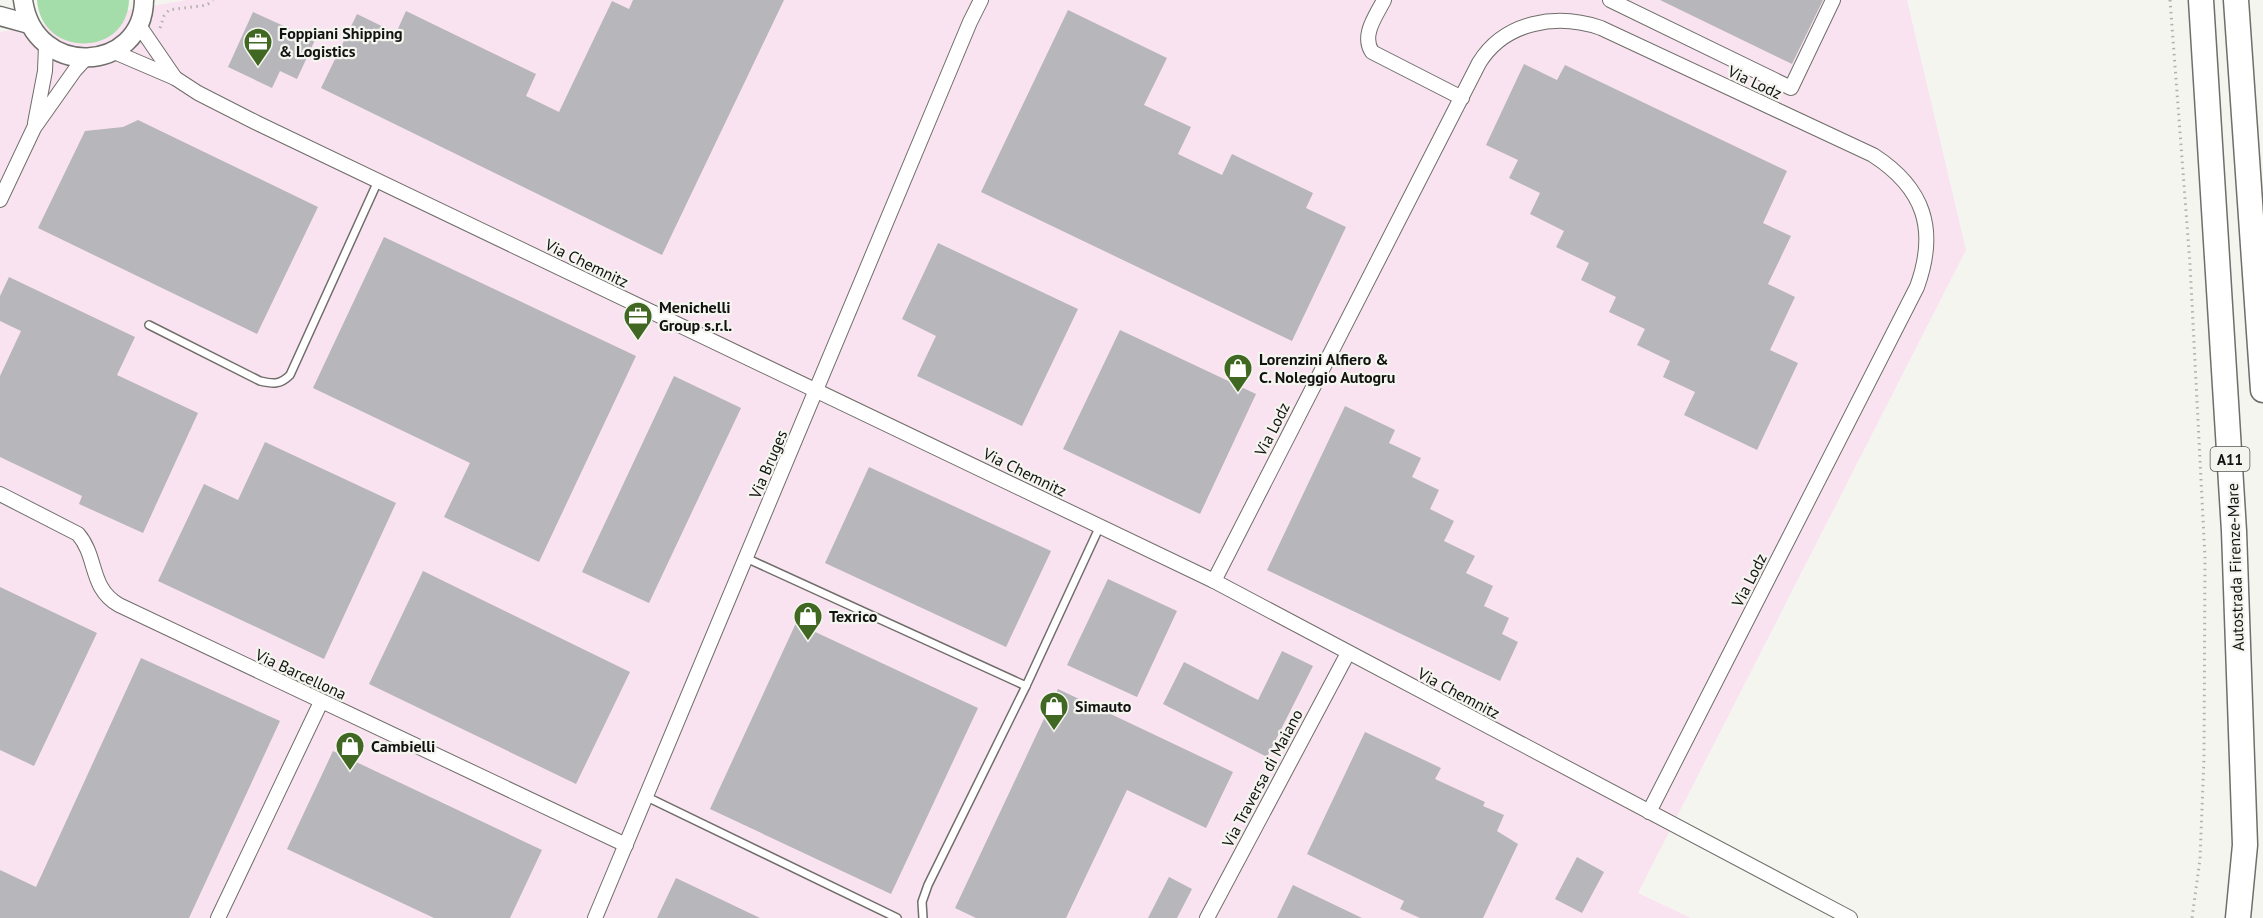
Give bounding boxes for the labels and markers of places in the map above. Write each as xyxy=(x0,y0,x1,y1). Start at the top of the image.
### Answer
place label: Foppiani Shipping & Logistics xyxy=(279,23,403,61)
office icon: Foppiani Shipping & Logistics xyxy=(242,26,274,68)
place label: Menichelli Group s.r.l. xyxy=(659,297,732,335)
office icon: Menichelli Group s.r.l. xyxy=(622,300,654,342)
place label: Lorenzini Alfiero & C. Noleggio Autogru xyxy=(1259,349,1395,387)
shop icon: Lorenzini Alfiero & C. Noleggio Autogru xyxy=(1222,352,1254,394)
shop icon: Texrico xyxy=(792,600,824,642)
place label: Texrico xyxy=(829,606,878,626)
shop icon: Simauto xyxy=(1038,690,1070,732)
place label: Simauto xyxy=(1075,696,1132,716)
shop icon: Cambielli xyxy=(334,730,366,772)
place label: Cambielli xyxy=(371,736,435,756)

